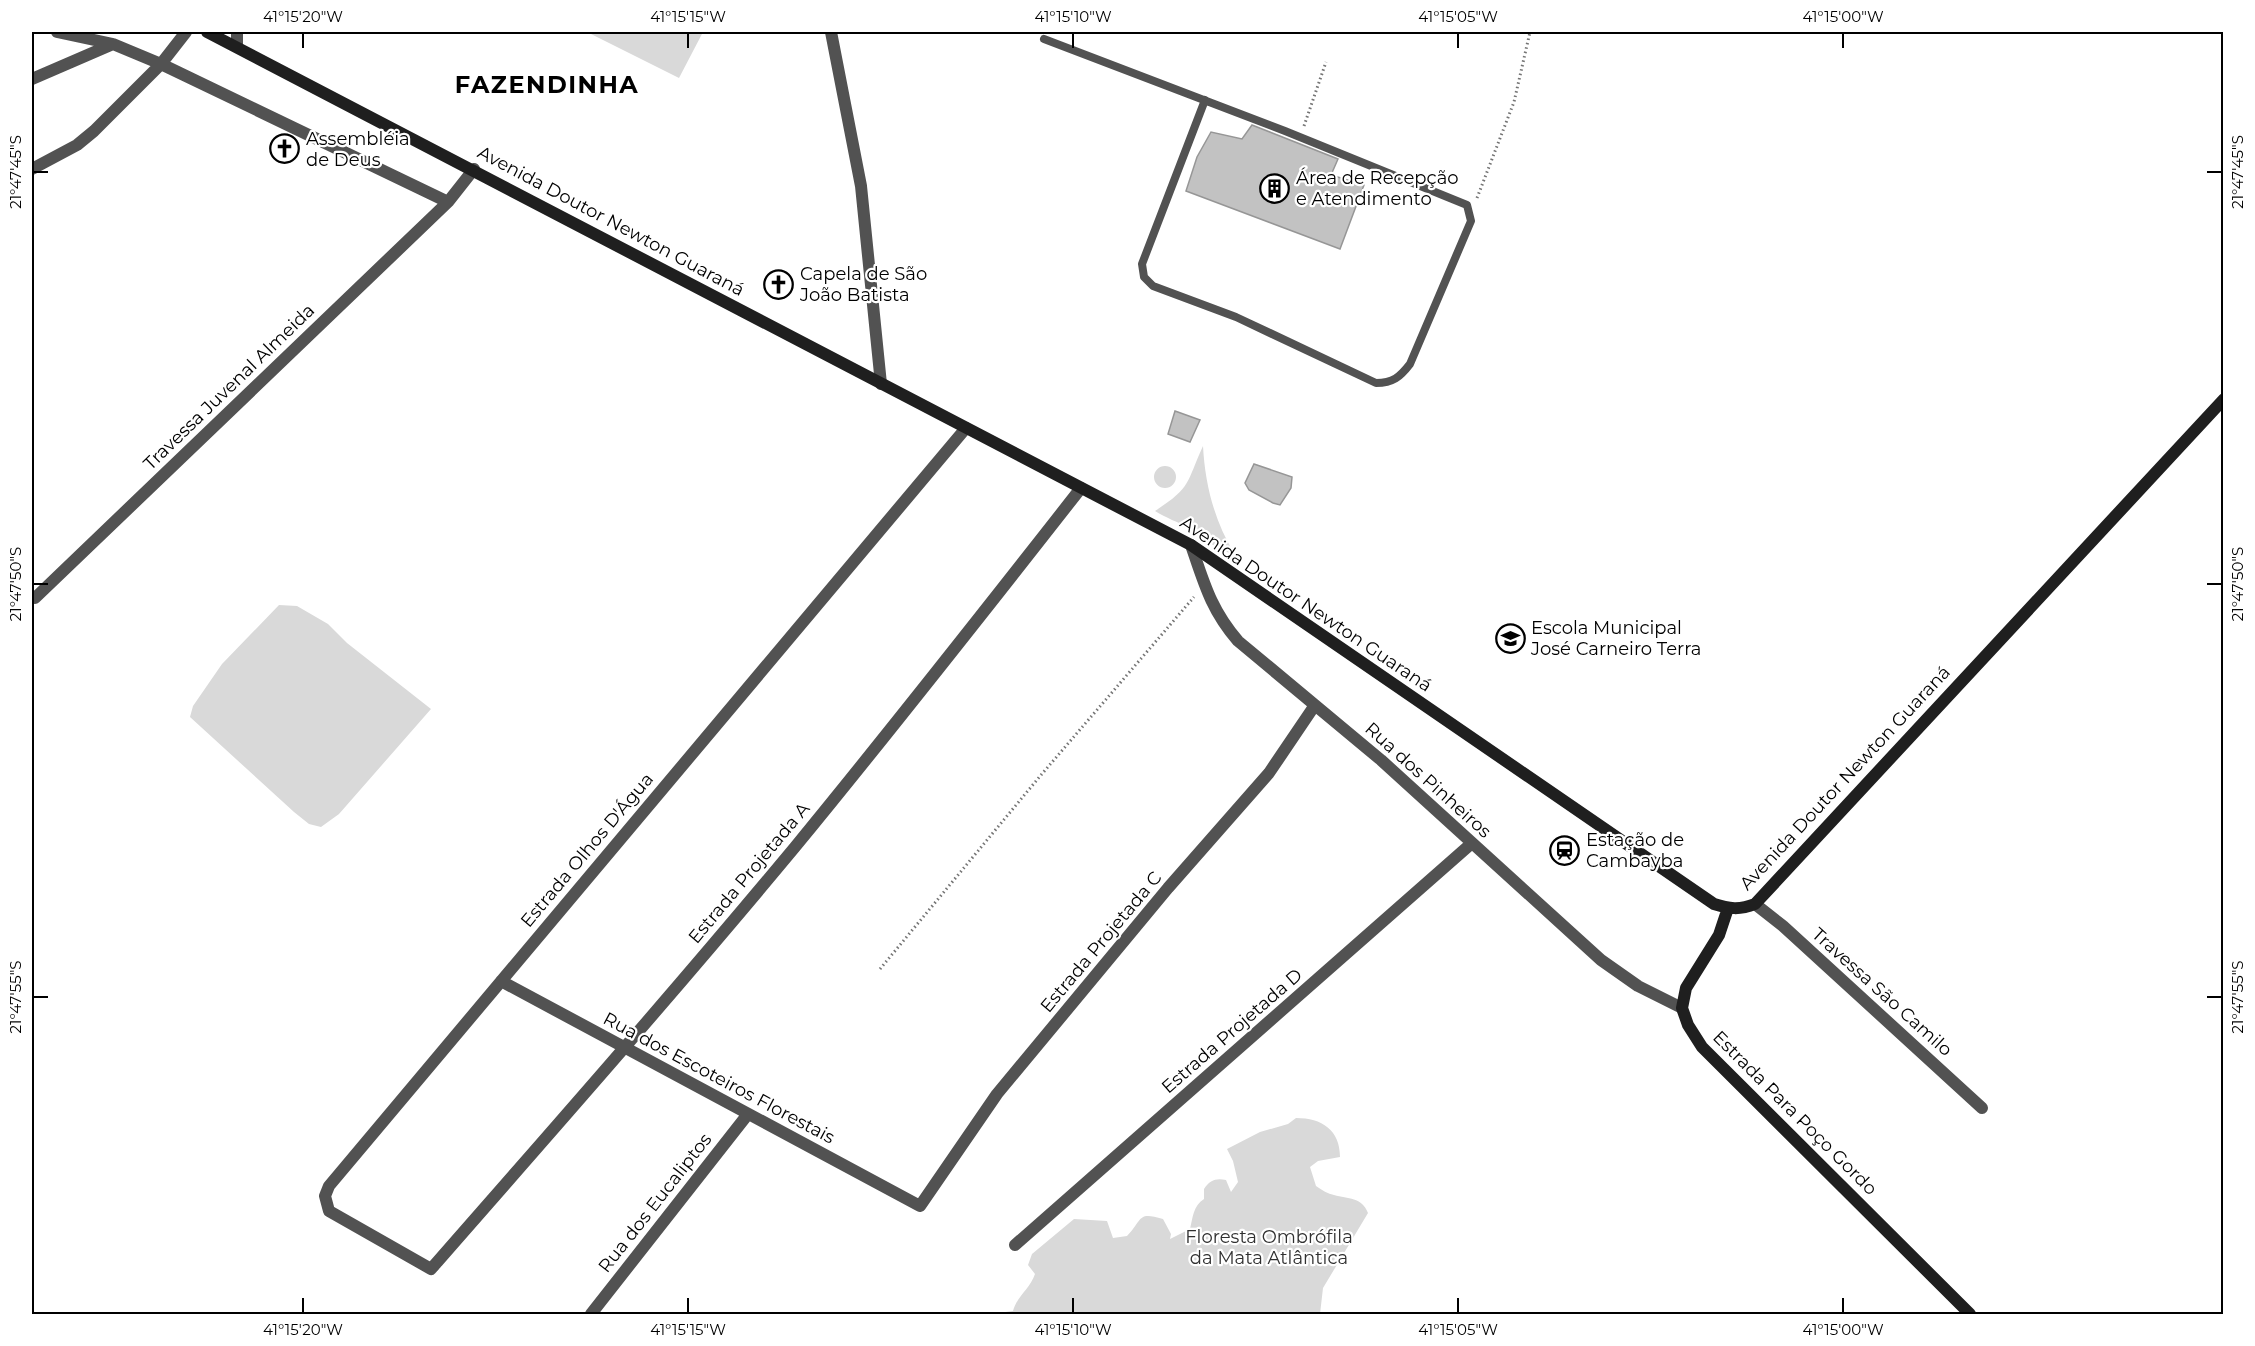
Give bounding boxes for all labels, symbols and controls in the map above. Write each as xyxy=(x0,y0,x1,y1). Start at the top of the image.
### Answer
text: 41°15'20"W xyxy=(263,7,343,26)
text: 41°15'15"W xyxy=(650,7,726,26)
text: 41°15'10"W xyxy=(1034,7,1112,26)
text: 41°15'05"W xyxy=(1418,7,1498,26)
text: 41°15'00"W xyxy=(1802,7,1884,26)
district label: FAZENDINHA xyxy=(455,70,639,99)
place label: Assembléia de Deus xyxy=(306,128,410,171)
church icon: Assembléia de Deus xyxy=(269,133,301,165)
text: 21°47'45"S xyxy=(6,135,25,209)
text: 21°47'45"S xyxy=(2228,135,2247,209)
street label: Avenida Doutor Newton Guaraná xyxy=(474,141,748,301)
place label: Área de Recepção e Atendimento xyxy=(1296,167,1459,210)
building icon: Área de Recepção e Atendimento xyxy=(1259,172,1291,204)
place label: Capela de São João Batista xyxy=(799,263,927,306)
church icon: Capela de São João Batista xyxy=(763,268,795,300)
street label: Travessa Juvenal Almeida xyxy=(139,299,319,475)
street label: Avenida Doutor Newton Guaraná xyxy=(1176,511,1436,697)
text: 21°47'50"S xyxy=(6,547,25,621)
text: 21°47'50"S xyxy=(2228,547,2247,621)
place label: Escola Municipal José Carneiro Terra xyxy=(1530,617,1701,660)
school or university icon: Escola Municipal José Carneiro Terra xyxy=(1494,622,1526,654)
street label: Avenida Doutor Newton Guaraná xyxy=(1735,661,1955,895)
street label: Rua dos Pinheiros xyxy=(1360,718,1496,843)
street label: Estrada Olhos D'Água xyxy=(516,768,658,932)
street label: Estrada Projetada A xyxy=(684,798,814,948)
place label: Estação de Cambayba xyxy=(1586,829,1684,872)
station icon: Estação de Cambayba xyxy=(1549,834,1581,866)
street label: Estrada Projetada C xyxy=(1036,867,1166,1017)
street label: Travessa São Camilo xyxy=(1807,923,1957,1061)
text: 21°47'55"S xyxy=(6,961,25,1033)
text: 21°47'55"S xyxy=(2228,961,2247,1033)
street label: Estrada Projetada D xyxy=(1157,964,1307,1098)
street label: Rua dos Escoteiros Florestais xyxy=(599,1007,839,1149)
street label: Estrada Para Poço Gordo xyxy=(1708,1026,1882,1200)
street label: Rua dos Eucaliptos xyxy=(594,1129,716,1277)
park label: Floresta Ombrófila da Mata Atlântica xyxy=(1185,1226,1353,1269)
text: 41°15'20"W xyxy=(263,1320,343,1339)
text: 41°15'15"W xyxy=(650,1320,726,1339)
text: 41°15'10"W xyxy=(1034,1320,1112,1339)
text: 41°15'05"W xyxy=(1418,1320,1498,1339)
text: 41°15'00"W xyxy=(1802,1320,1884,1339)

